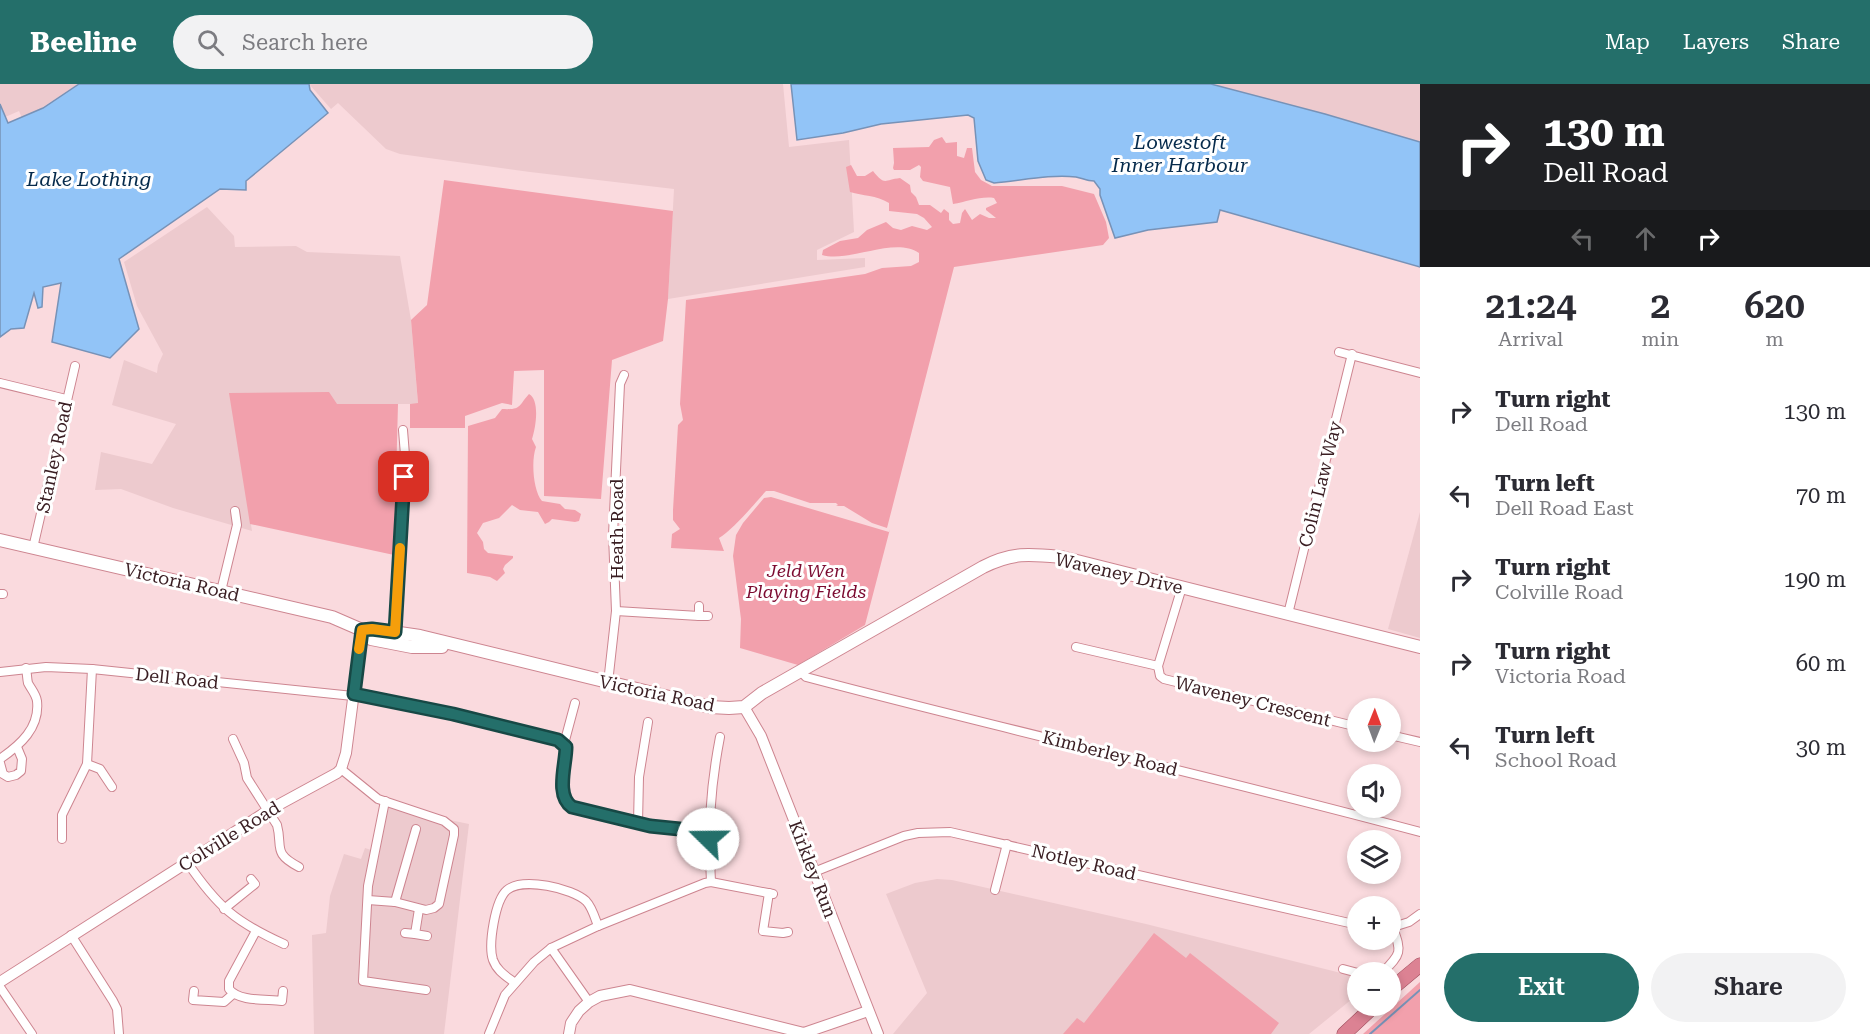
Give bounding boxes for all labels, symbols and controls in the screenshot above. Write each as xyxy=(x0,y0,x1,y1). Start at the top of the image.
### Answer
search box xyxy=(173,15,593,69)
text: Beeline xyxy=(30,26,137,59)
icon: search xyxy=(194,26,227,59)
text: Search here xyxy=(242,30,368,55)
text: Map xyxy=(1605,30,1650,54)
text: Layers xyxy=(1683,30,1749,54)
text: Share xyxy=(1782,30,1840,54)
text: 130 m xyxy=(1543,107,1665,156)
icon: right xyxy=(1444,108,1522,186)
water label: Lowestoft Inner Harbour xyxy=(1111,130,1249,177)
text: Dell Road xyxy=(1543,157,1668,189)
water label: Lake Lothing xyxy=(26,167,152,191)
icon: left xyxy=(1566,222,1599,255)
icon: ahead xyxy=(1629,222,1662,255)
icon: right xyxy=(1692,222,1725,255)
text: 21:24 xyxy=(1485,285,1576,327)
text: 2 xyxy=(1650,285,1670,327)
text: 620 xyxy=(1744,285,1805,327)
text: Arrival xyxy=(1498,327,1563,351)
text: min xyxy=(1642,327,1679,351)
text: m xyxy=(1765,327,1784,351)
text: Turn right xyxy=(1495,387,1610,412)
icon: right xyxy=(1444,395,1477,428)
street label: Stanley Road xyxy=(32,399,76,515)
text: 130 m xyxy=(1783,399,1846,424)
text: Dell Road xyxy=(1495,412,1588,436)
street label: Colin Law Way xyxy=(1294,418,1346,549)
pin xyxy=(378,451,429,502)
icon: arrive xyxy=(387,460,420,493)
text: Turn left xyxy=(1495,471,1595,496)
street label: Heath Road xyxy=(606,478,627,580)
icon: left xyxy=(1444,479,1477,512)
text: 70 m xyxy=(1796,483,1846,508)
text: Dell Road East xyxy=(1495,496,1634,520)
street label: Waveney Drive xyxy=(1053,548,1185,598)
text: Turn right xyxy=(1495,555,1610,580)
street label: Victoria Road xyxy=(122,559,242,606)
park label: Jeld Wen Playing Fields xyxy=(745,560,866,602)
icon: right xyxy=(1444,563,1477,596)
text: 190 m xyxy=(1783,567,1846,592)
text: Colville Road xyxy=(1495,580,1623,604)
text: Turn right xyxy=(1495,639,1610,664)
icon: right xyxy=(1444,647,1477,680)
text: 60 m xyxy=(1796,651,1846,676)
street label: Dell Road xyxy=(134,663,220,693)
text: Victoria Road xyxy=(1495,664,1626,688)
street label: Victoria Road xyxy=(597,670,717,716)
street label: Waveney Crescent xyxy=(1173,671,1333,731)
north arrow xyxy=(1347,698,1401,752)
map controls xyxy=(1347,698,1401,1016)
text: Turn left xyxy=(1495,723,1595,748)
street label: Kimberley Road xyxy=(1040,726,1180,780)
icon: left xyxy=(1444,731,1477,764)
text: 30 m xyxy=(1796,735,1846,760)
text: School Road xyxy=(1495,748,1617,772)
button: sound xyxy=(1347,764,1401,818)
street label: Colville Road xyxy=(174,796,284,876)
position arrow xyxy=(676,807,740,871)
street label: Kirkley Run xyxy=(785,817,841,921)
button: layers xyxy=(1347,830,1401,884)
street label: Notley Road xyxy=(1030,840,1139,884)
button: + xyxy=(1347,896,1401,950)
button: Exit xyxy=(1444,953,1639,1022)
button: Share xyxy=(1651,953,1846,1022)
button: − xyxy=(1347,962,1401,1016)

